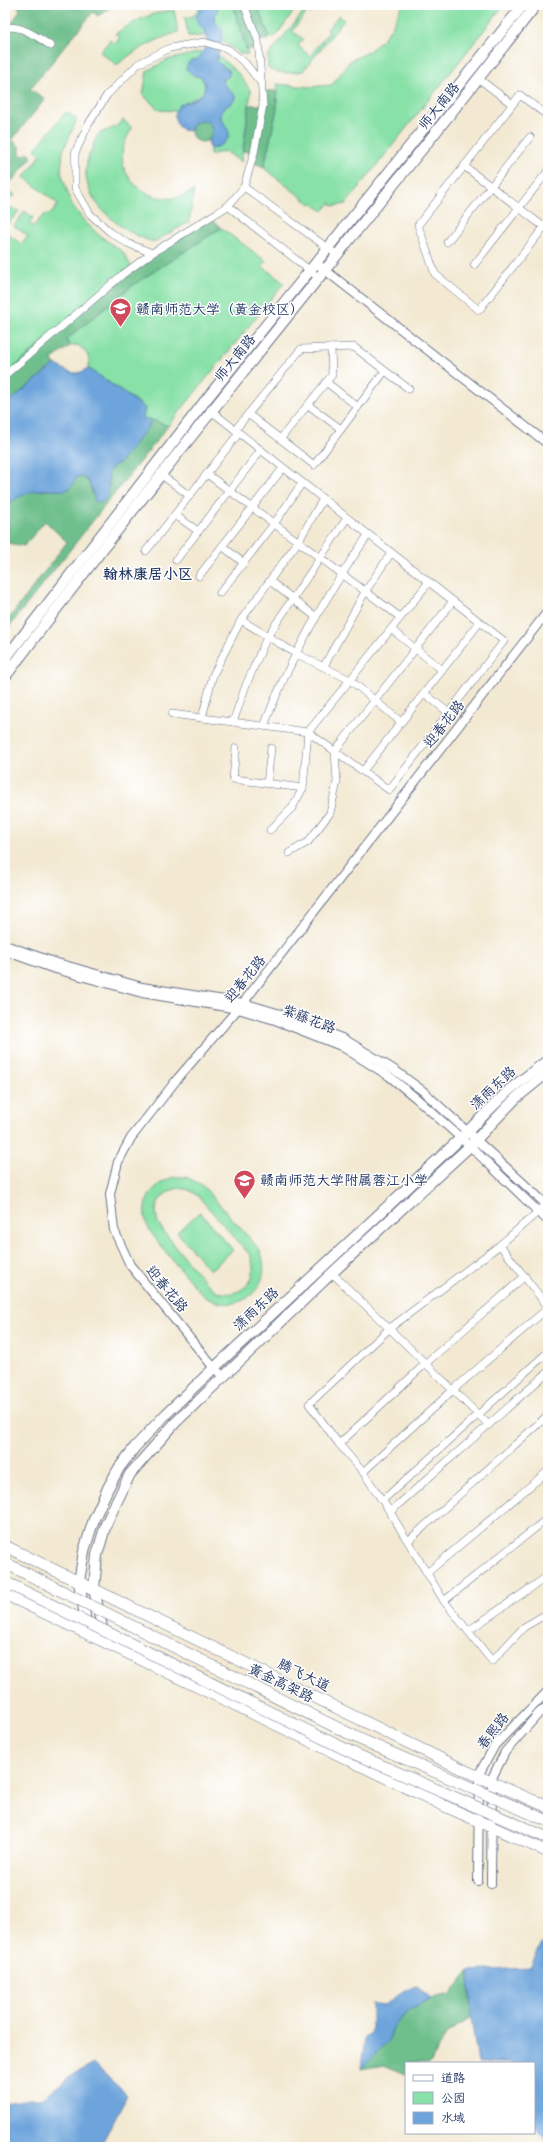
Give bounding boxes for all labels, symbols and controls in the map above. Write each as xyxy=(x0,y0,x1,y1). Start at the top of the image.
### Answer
street label: 师大南路 xyxy=(415,79,463,133)
school or university icon: 赣南师范大学（黄金校区） xyxy=(108,296,134,329)
place label: 赣南师范大学（黄金校区） xyxy=(136,301,304,318)
street label: 师大南路 xyxy=(211,331,259,385)
district label: 翰林康居小区 xyxy=(103,565,193,584)
street label: 迎春花路 xyxy=(420,697,468,751)
street label: 迎春花路 xyxy=(221,952,269,1006)
street label: 紫藤花路 xyxy=(280,1001,338,1037)
street label: 潇雨东路 xyxy=(467,1063,519,1113)
school or university icon: 赣南师范大学附属蓉江小学 xyxy=(231,1167,257,1200)
place label: 赣南师范大学附属蓉江小学 xyxy=(260,1172,428,1189)
street label: 迎春花路 xyxy=(142,1262,192,1316)
street label: 潇雨东路 xyxy=(230,1284,282,1334)
street label: 腾飞大道 xyxy=(275,1655,333,1695)
street label: 黄金高架路 xyxy=(246,1660,316,1706)
street label: 春熙路 xyxy=(473,1709,513,1753)
legend xyxy=(405,2062,535,2134)
text: 道路 xyxy=(441,2071,465,2086)
text: 公园 xyxy=(441,2091,465,2106)
text: 水域 xyxy=(441,2111,465,2126)

